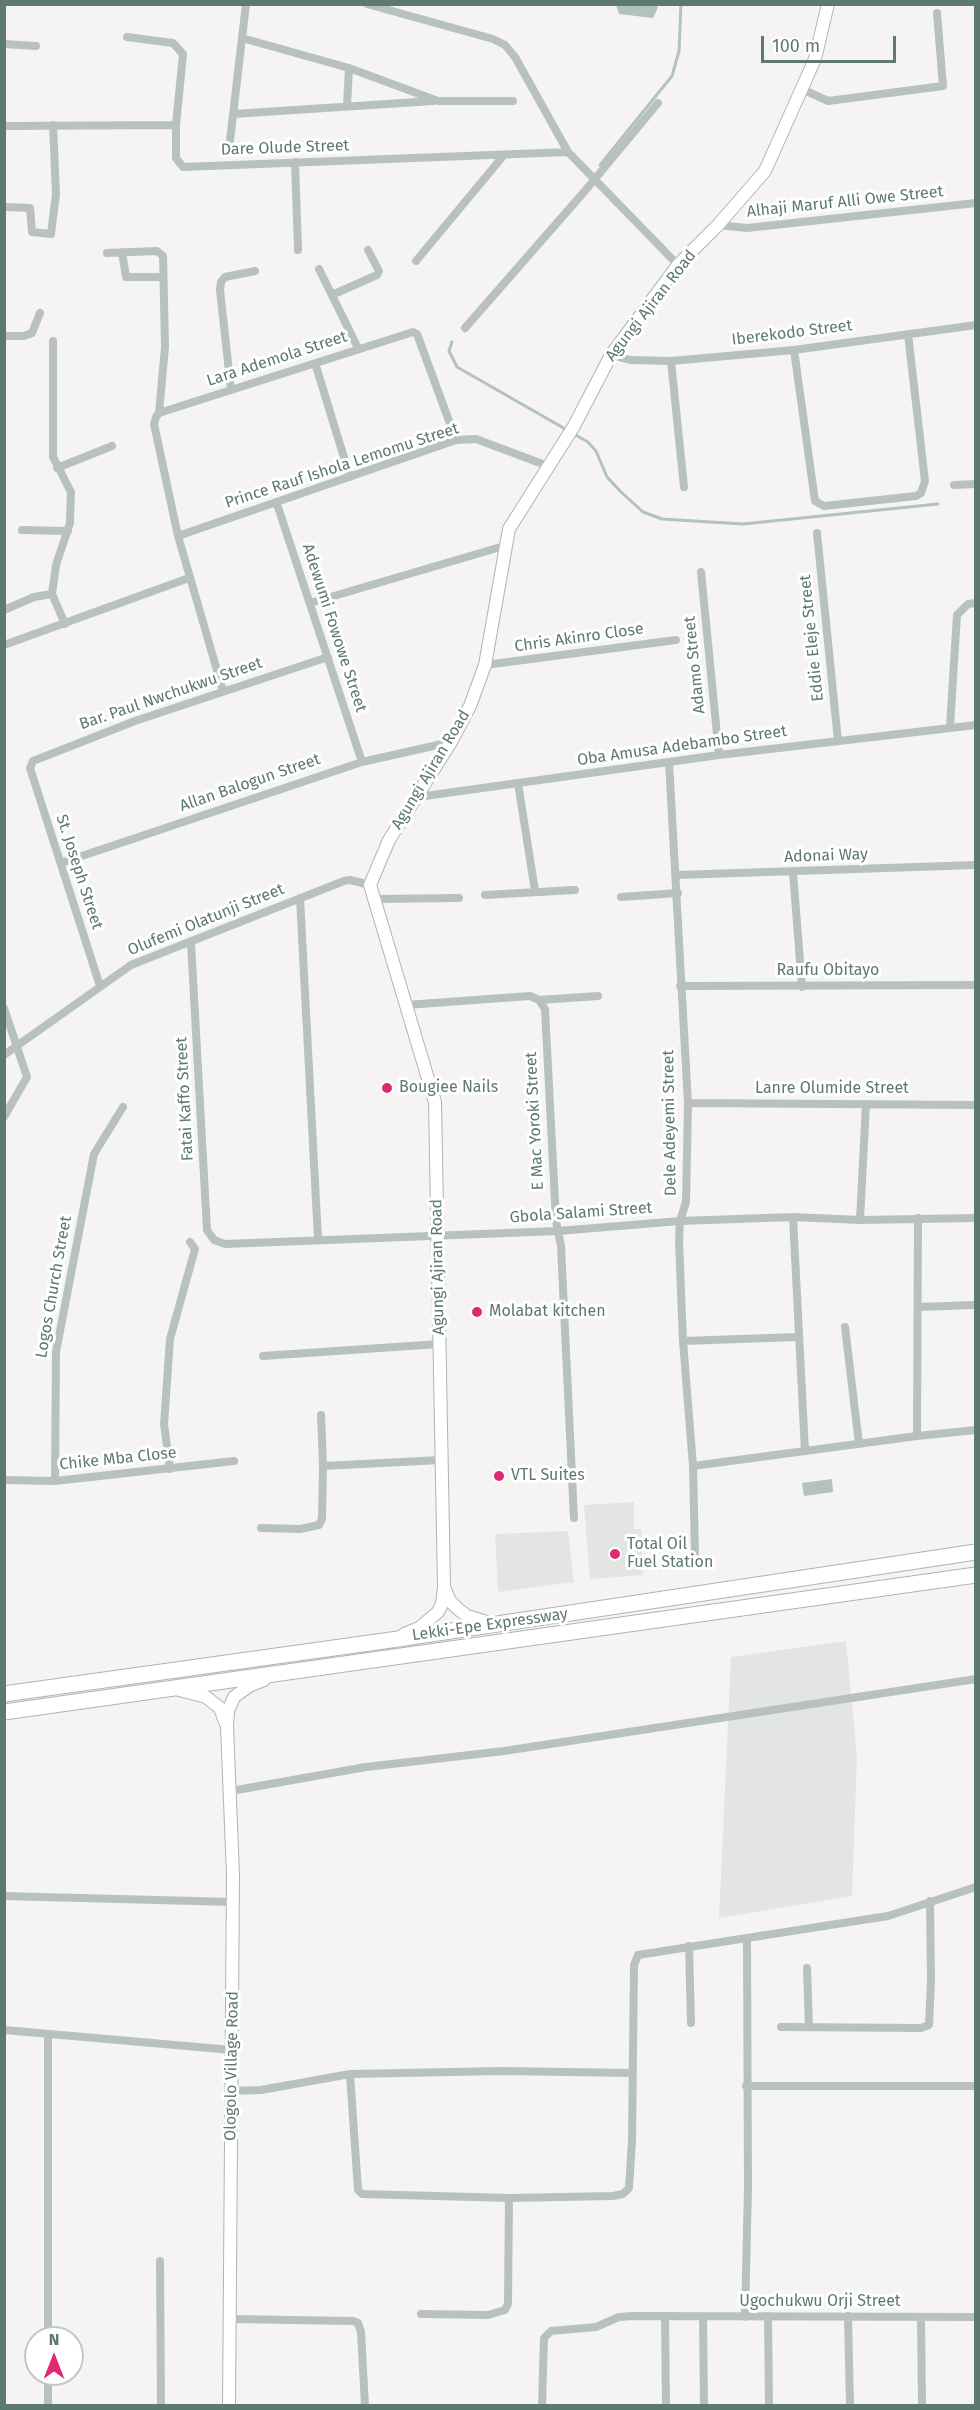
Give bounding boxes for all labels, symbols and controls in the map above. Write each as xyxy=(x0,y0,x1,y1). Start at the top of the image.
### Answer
scale bar xyxy=(764,24,899,62)
text: 100 m xyxy=(772,35,820,57)
street label: Dare Olude Street xyxy=(220,136,350,160)
street label: Alhaji Maruf Alli Owe Street xyxy=(746,182,944,222)
street label: Agungi Ajiran Road xyxy=(602,246,700,366)
street label: Iberekodo Street xyxy=(731,316,853,350)
street label: Lara Ademola Street xyxy=(204,327,350,391)
street label: Prince Rauf Ishola Lemomu Street xyxy=(223,419,461,513)
street label: Adewumi Fowowe Street xyxy=(298,541,370,715)
street label: Eddie Eleje Street xyxy=(796,574,828,702)
street label: Adamo Street xyxy=(680,615,710,715)
street label: Chris Akinro Close xyxy=(513,619,645,657)
street label: Bar. Paul Nwchukwu Street xyxy=(77,654,265,734)
street label: Agungi Ajiran Road xyxy=(388,707,474,833)
street label: Oba Amusa Adebambo Street xyxy=(576,722,788,770)
street label: Allan Balogun Street xyxy=(177,750,323,816)
street label: St. Joseph Street xyxy=(51,812,107,932)
street label: Adonai Way xyxy=(784,845,868,867)
street label: Olufemi Olatunji Street xyxy=(125,880,287,960)
street label: Raufu Obitayo xyxy=(777,961,879,981)
street label: Fatai Kaffo Street xyxy=(172,1036,198,1162)
street label: Dele Adeyemi Street xyxy=(659,1050,681,1196)
street label: E Mac Yoroki Street xyxy=(522,1051,548,1191)
place label: Bougiee Nails xyxy=(399,1078,498,1098)
street label: Lanre Olumide Street xyxy=(755,1079,909,1099)
marker: Bougiee Nails xyxy=(380,1081,394,1095)
street label: Gbola Salami Street xyxy=(509,1198,653,1228)
street label: Agungi Ajiran Road xyxy=(427,1199,449,1335)
street label: Logos Church Street xyxy=(32,1214,76,1360)
place label: Molabat kitchen xyxy=(489,1302,606,1322)
marker: Molabat kitchen xyxy=(470,1305,484,1319)
street label: Chike Mba Close xyxy=(59,1443,177,1475)
place label: VTL Suites xyxy=(511,1466,585,1486)
marker: VTL Suites xyxy=(492,1469,506,1483)
place label: Total Oil Fuel Station xyxy=(627,1535,713,1573)
marker: Total Oil Fuel Station xyxy=(608,1547,622,1561)
street label: Lekki-Epe Expressway xyxy=(411,1605,569,1645)
street label: Ologolo Village Road xyxy=(221,1991,243,2141)
street label: Ugochukwu Orji Street xyxy=(739,2292,901,2312)
north arrow xyxy=(24,2326,84,2386)
text: N xyxy=(49,2330,59,2349)

